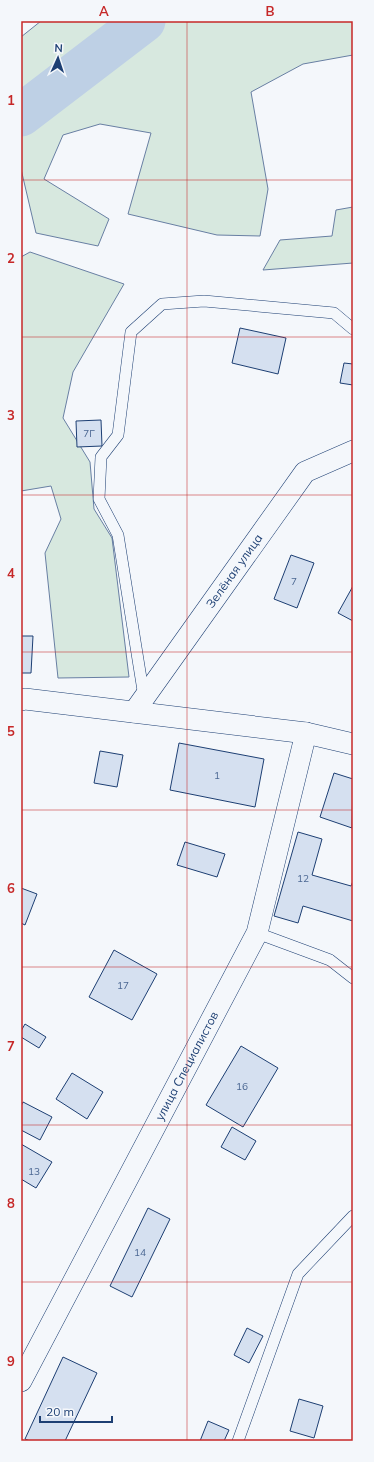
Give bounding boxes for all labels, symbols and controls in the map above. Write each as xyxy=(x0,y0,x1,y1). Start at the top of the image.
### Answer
text: A xyxy=(99,3,109,19)
text: B xyxy=(266,3,275,19)
north arrow xyxy=(38,38,78,78)
text: N xyxy=(54,41,63,55)
text: 1 xyxy=(7,92,15,108)
text: 2 xyxy=(7,250,15,266)
text: 3 xyxy=(7,407,15,423)
house number: 7Г xyxy=(83,427,95,440)
street label: Зелёная улица xyxy=(202,531,265,611)
text: 4 xyxy=(7,565,15,581)
house number: 7 xyxy=(291,575,297,588)
text: 5 xyxy=(7,723,15,739)
house number: 1 xyxy=(214,769,220,782)
house number: 12 xyxy=(297,872,309,885)
text: 6 xyxy=(7,880,15,896)
house number: 17 xyxy=(117,979,129,992)
street label: улица Специалистов xyxy=(152,1008,222,1123)
text: 7 xyxy=(7,1038,15,1054)
house number: 16 xyxy=(236,1080,248,1093)
house number: 13 xyxy=(28,1165,40,1178)
text: 8 xyxy=(7,1195,15,1211)
house number: 14 xyxy=(134,1246,146,1259)
text: 9 xyxy=(7,1353,15,1369)
scale bar xyxy=(40,1398,112,1424)
text: 20 m xyxy=(46,1404,74,1419)

